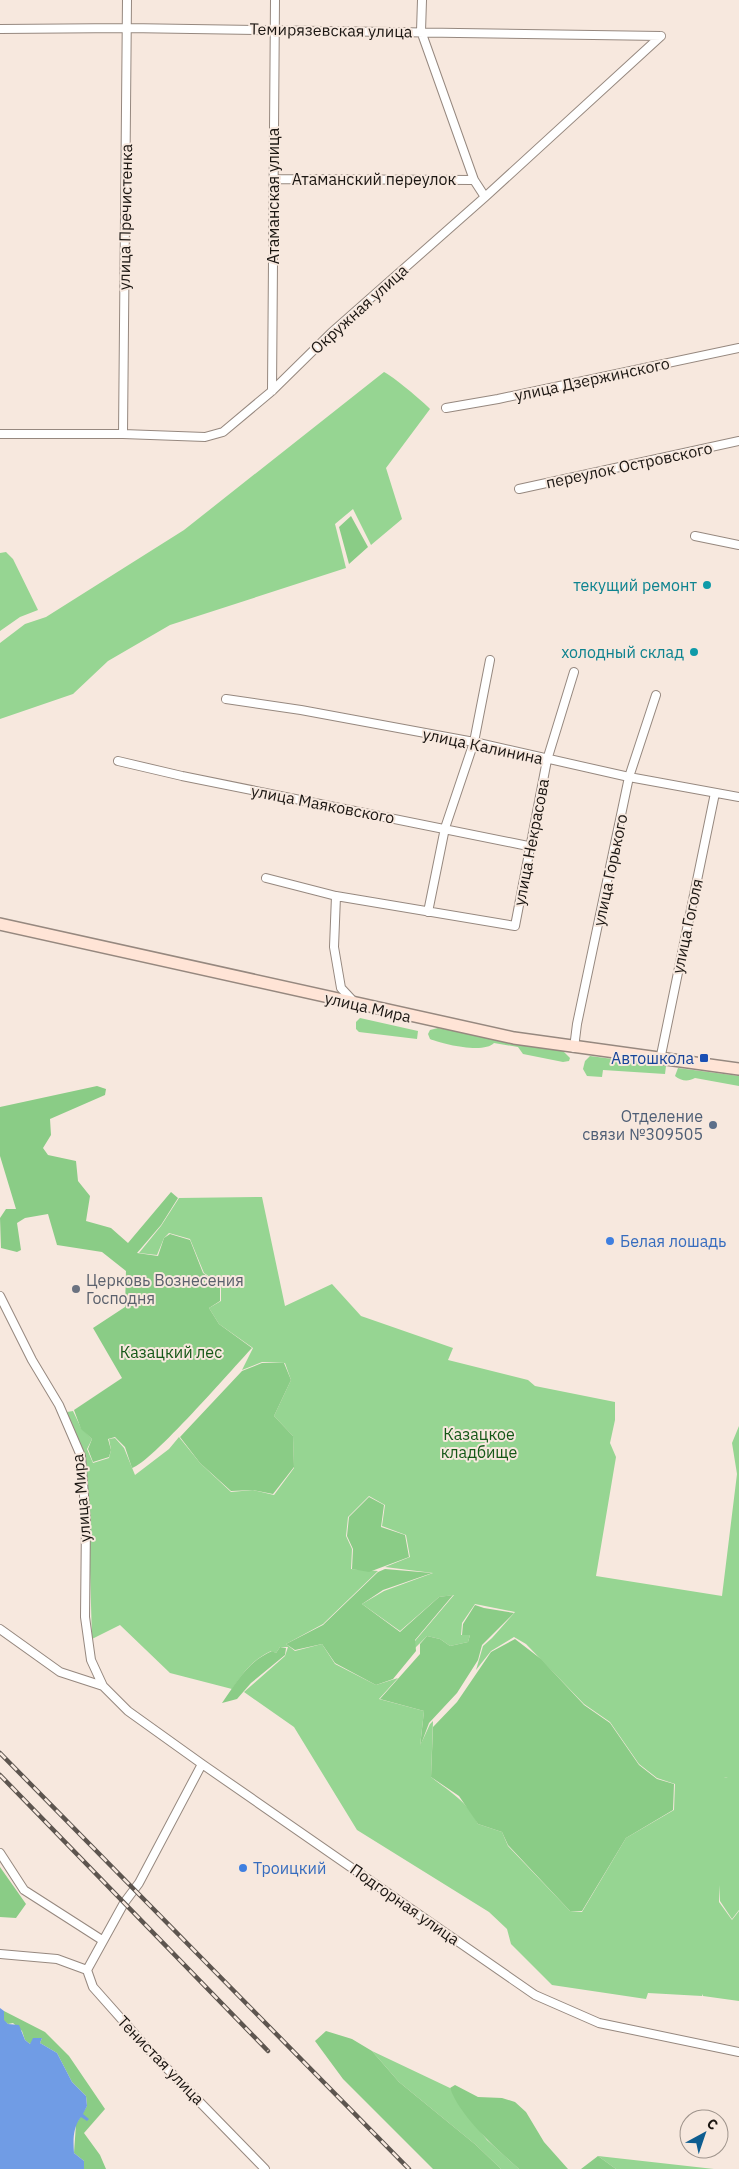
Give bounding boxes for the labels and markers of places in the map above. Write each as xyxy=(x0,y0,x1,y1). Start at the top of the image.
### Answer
place label: текущий ремонт xyxy=(573,575,697,595)
marker: текущий ремонт xyxy=(701,579,713,591)
place label: холодный склад xyxy=(561,642,684,662)
marker: холодный склад xyxy=(688,646,700,658)
place label: Автошкола xyxy=(611,1048,694,1068)
marker: Автошкола xyxy=(698,1052,710,1064)
place label: Отделение связи №309505 xyxy=(582,1106,703,1144)
marker: Отделение связи №309505 xyxy=(707,1119,719,1131)
place label: Белая лошадь xyxy=(620,1231,726,1251)
marker: Белая лошадь xyxy=(604,1235,616,1247)
place label: Церковь Вознесения Господня xyxy=(86,1270,244,1308)
marker: Церковь Вознесения Господня xyxy=(70,1283,82,1295)
place label: Троицкий xyxy=(253,1858,326,1878)
marker: Троицкий xyxy=(237,1862,249,1874)

